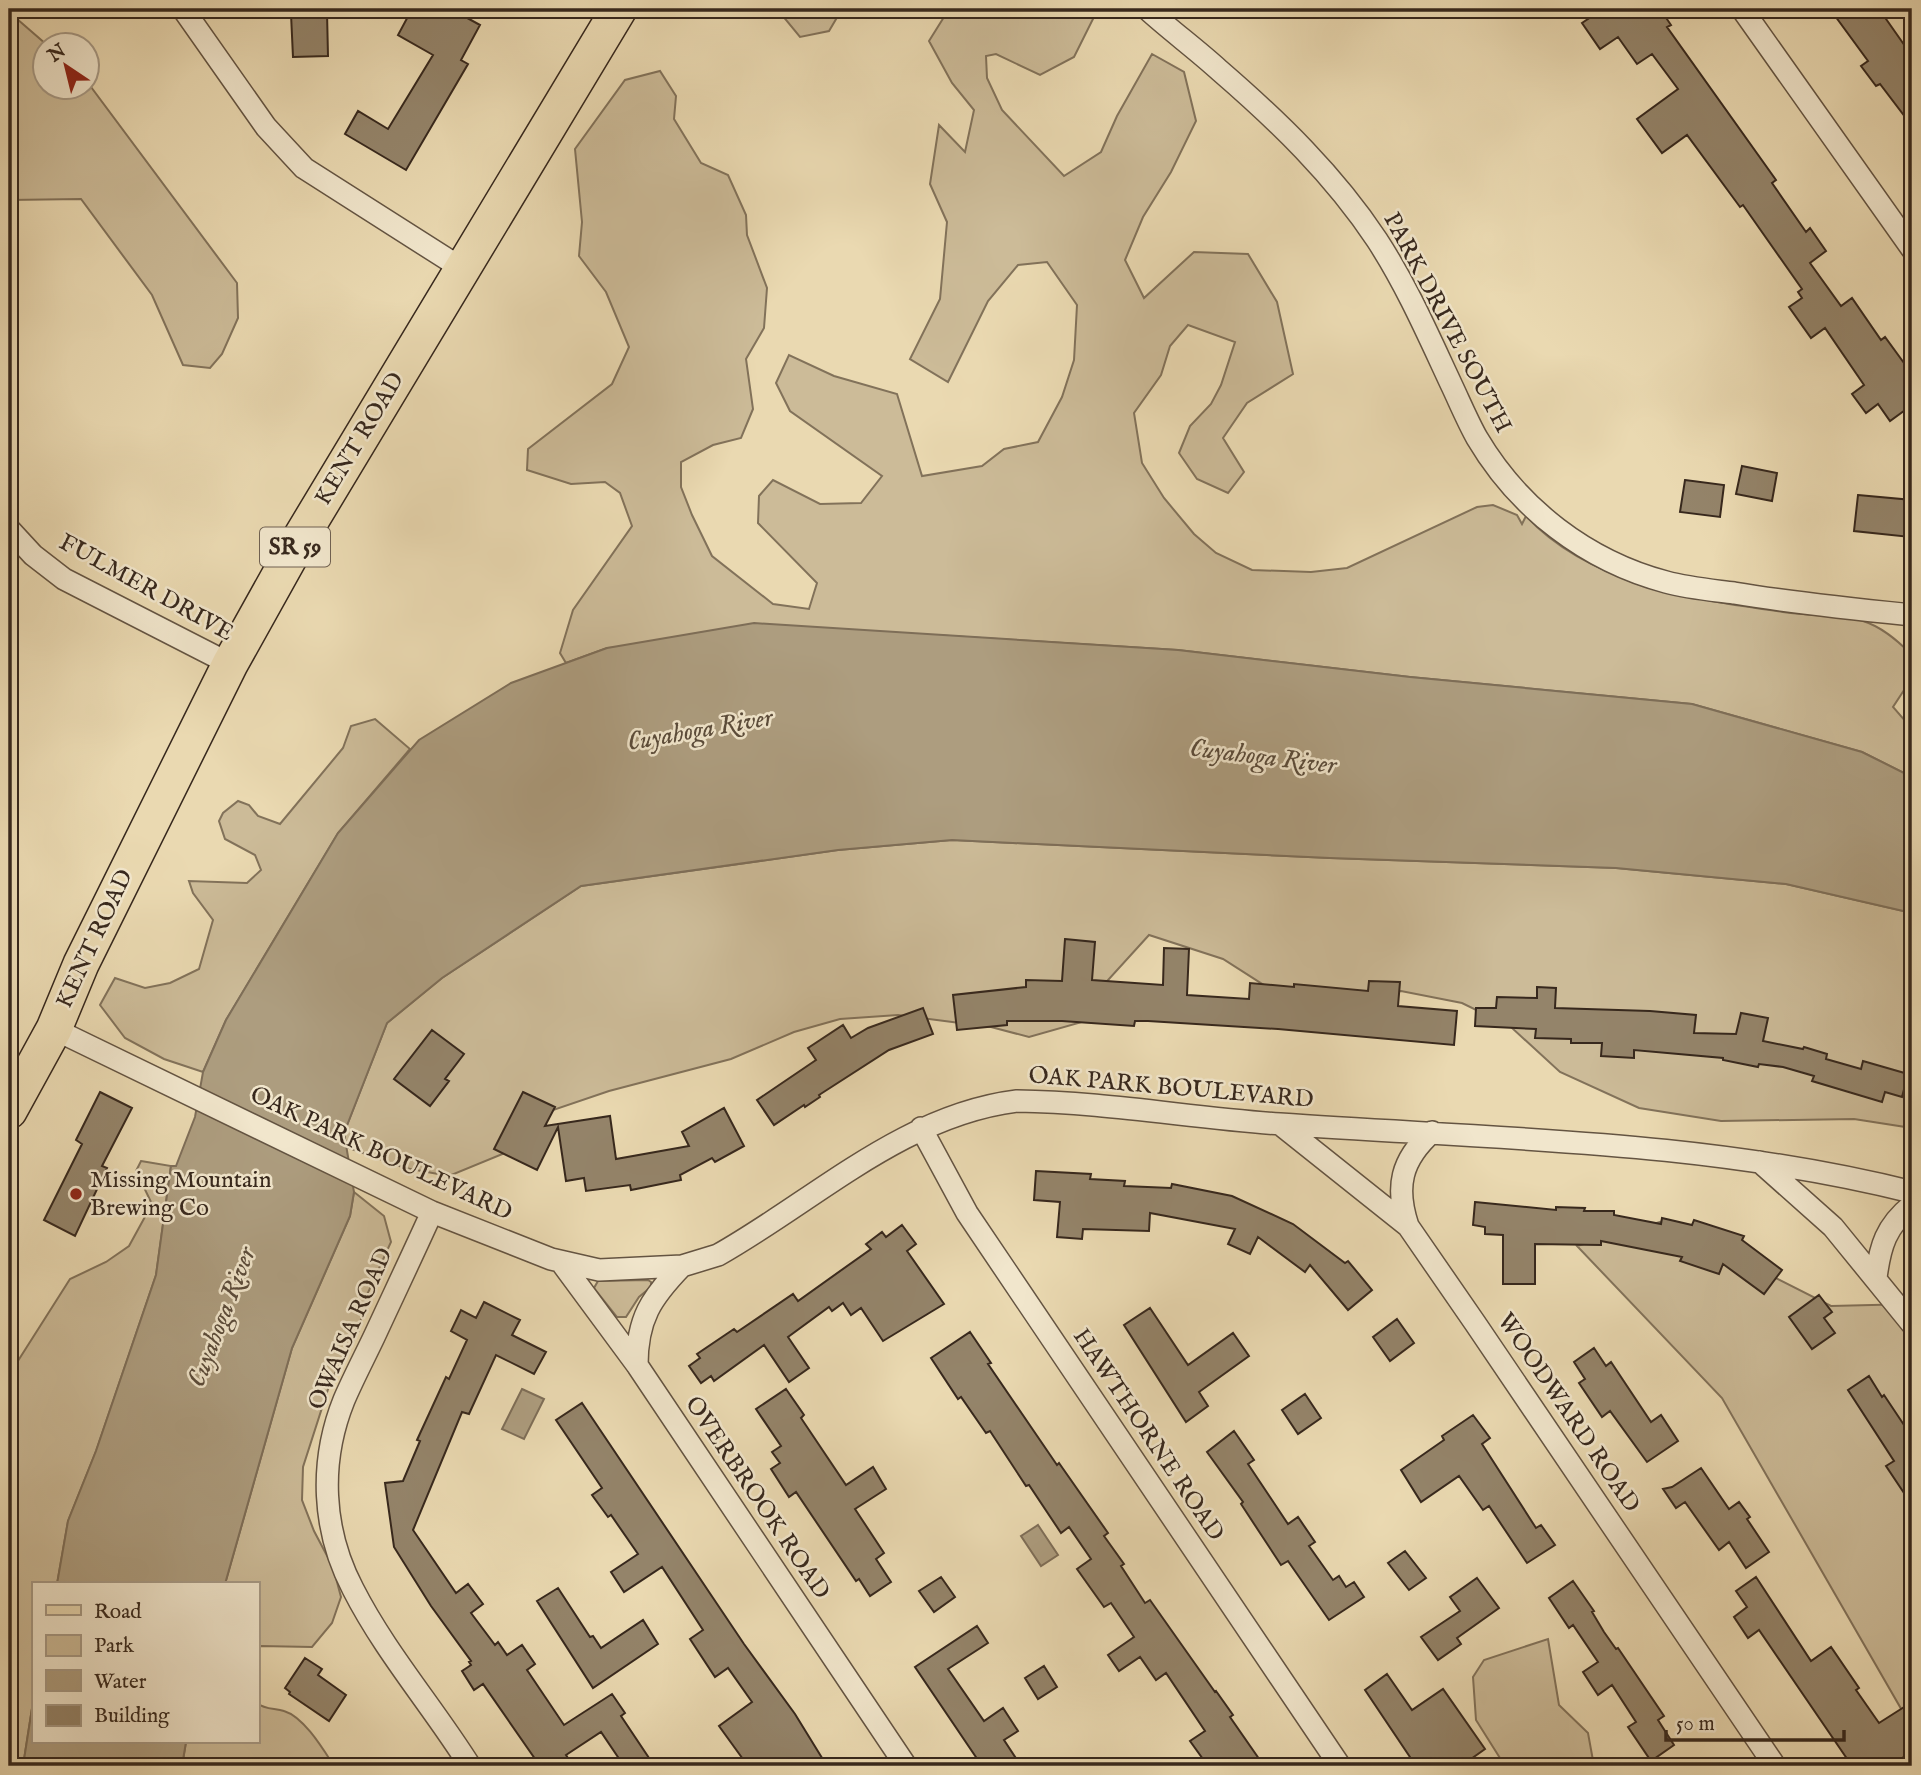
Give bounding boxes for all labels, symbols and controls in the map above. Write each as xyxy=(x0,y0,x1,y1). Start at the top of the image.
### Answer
north arrow xyxy=(32,32,102,102)
text: N xyxy=(43,39,71,69)
street label: PARK DRIVE SOUTH xyxy=(1376,207,1518,439)
street label: KENT ROAD xyxy=(308,367,412,511)
street label: FULMER DRIVE xyxy=(53,527,239,649)
road number: SR 59 xyxy=(260,527,330,566)
water label: Cuyahoga River xyxy=(625,701,777,760)
water label: Cuyahoga River xyxy=(1188,732,1339,783)
street label: KENT ROAD xyxy=(49,864,141,1014)
street label: OAK PARK BOULEVARD xyxy=(1027,1060,1315,1116)
street label: OAK PARK BOULEVARD xyxy=(245,1080,517,1228)
place label: Missing Mountain Brewing Co xyxy=(90,1165,272,1224)
marker: Missing Mountain Brewing Co xyxy=(68,1186,84,1202)
water label: Cuyahoga River xyxy=(180,1241,265,1392)
street label: OWAISA ROAD xyxy=(301,1243,401,1415)
street label: WOODWARD ROAD xyxy=(1490,1307,1646,1519)
street label: HAWTHORNE ROAD xyxy=(1065,1323,1231,1547)
street label: OVERBROOK ROAD xyxy=(678,1391,836,1605)
legend xyxy=(32,1582,259,1744)
text: Road xyxy=(94,1599,142,1626)
text: Park xyxy=(94,1633,135,1660)
text: Water xyxy=(94,1669,147,1696)
scale bar xyxy=(1666,1698,1844,1742)
text: Building xyxy=(94,1703,170,1730)
text: 50 m xyxy=(1676,1711,1715,1738)

